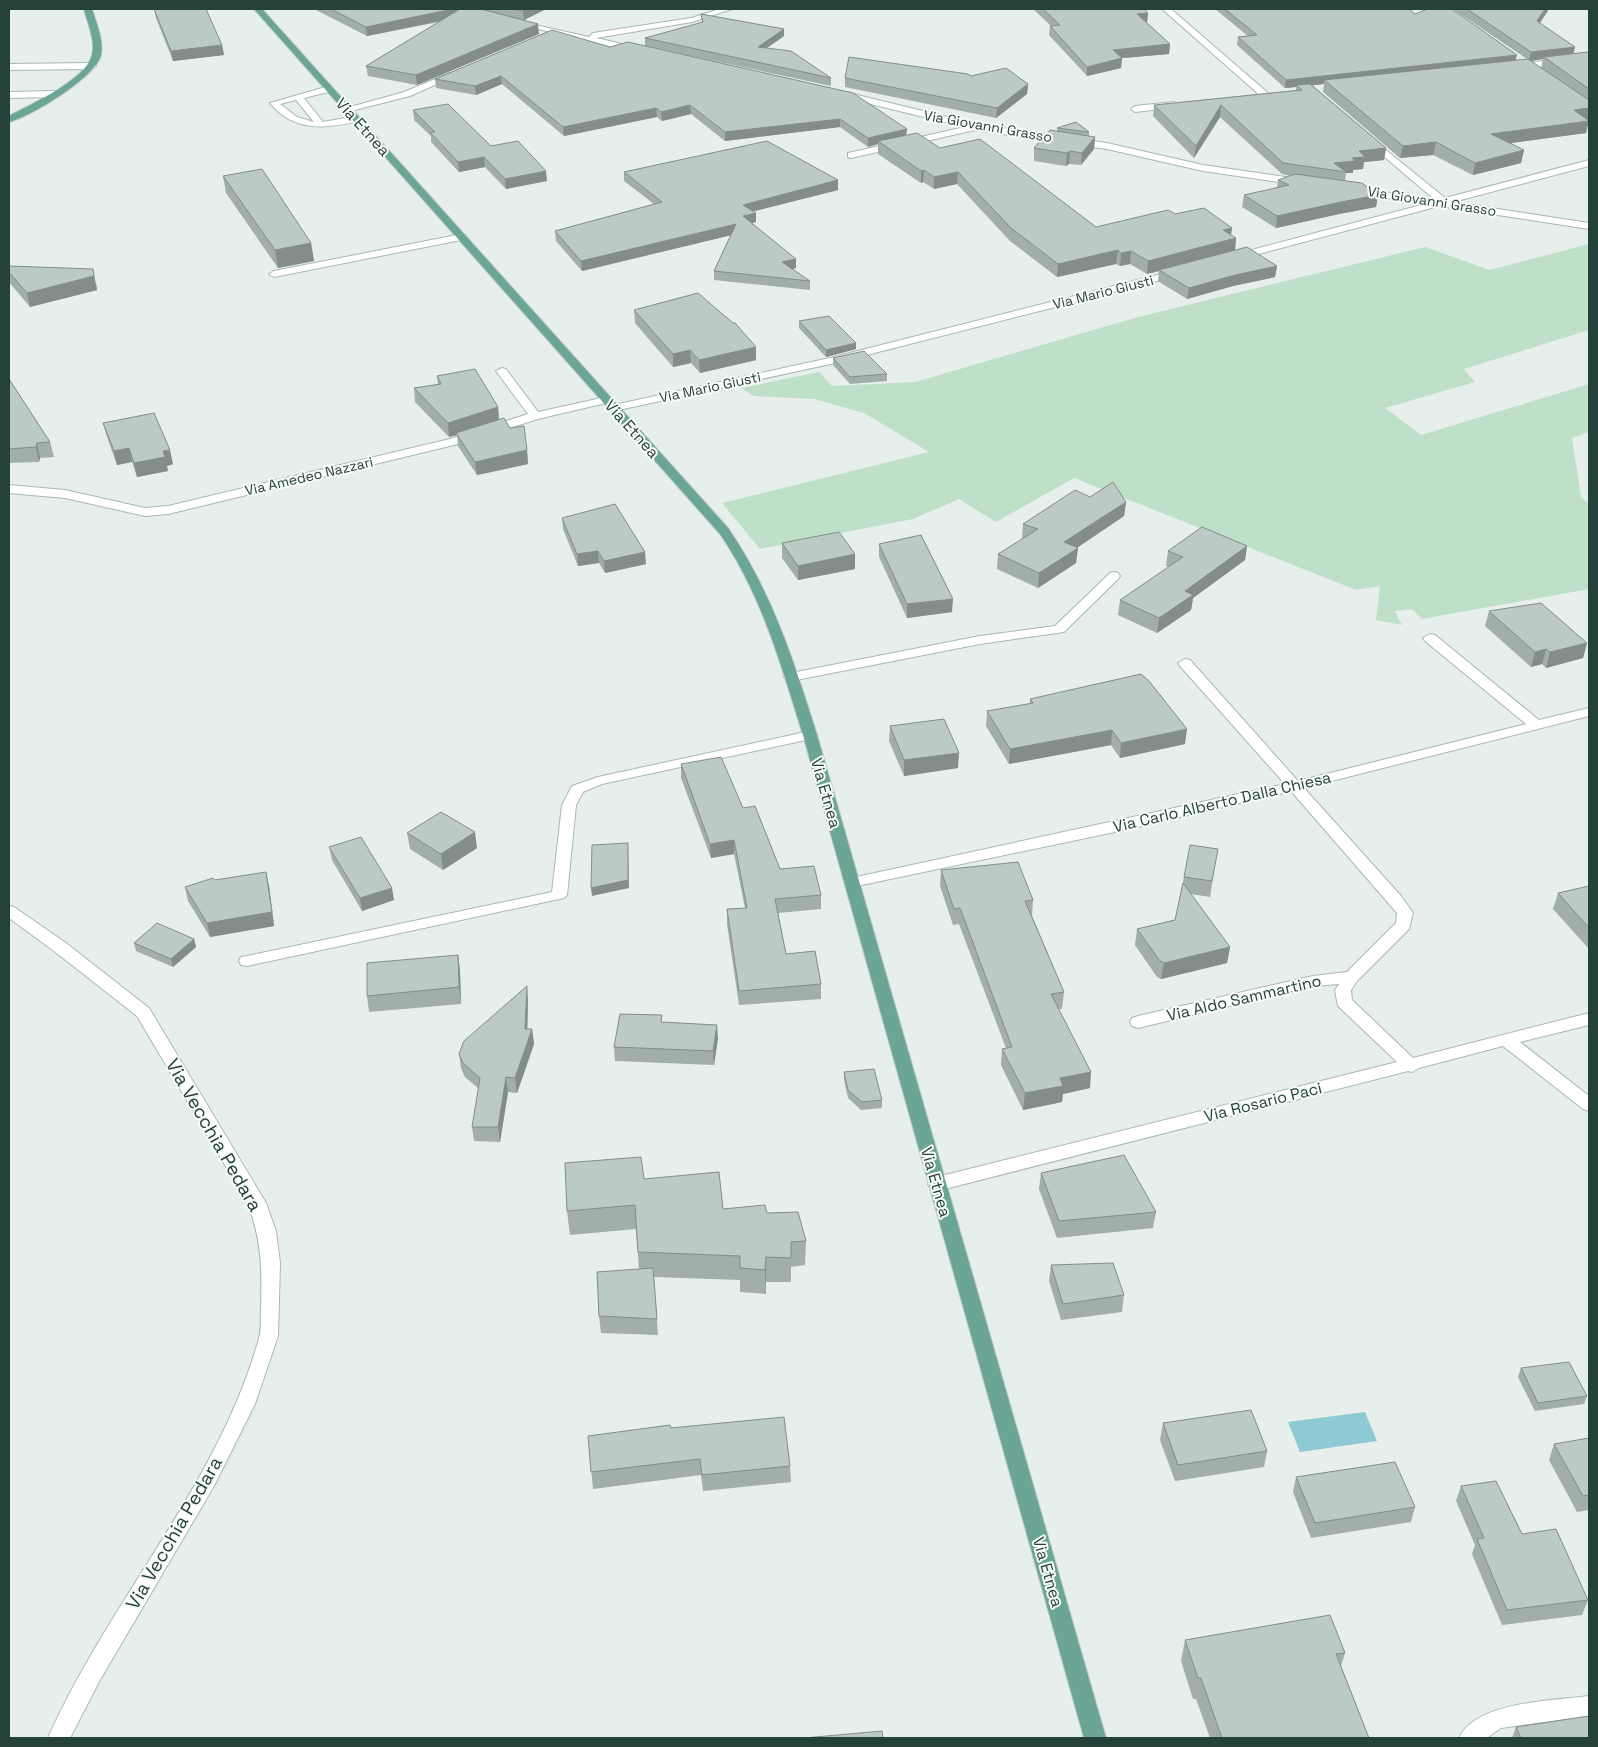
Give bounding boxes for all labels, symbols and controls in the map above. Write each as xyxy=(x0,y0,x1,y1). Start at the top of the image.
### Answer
street label: Via Etnea xyxy=(331,93,395,161)
street label: Via Giovanni Grasso xyxy=(922,106,1054,146)
street label: Via Giovanni Grasso xyxy=(1366,182,1498,220)
street label: Via Mario Giusti xyxy=(1051,271,1155,313)
street label: Via Mario Giusti xyxy=(658,367,762,407)
street label: Via Etnea xyxy=(600,395,664,463)
street label: Via Amedeo Nazzari xyxy=(243,453,375,499)
street label: Via Etnea xyxy=(806,756,846,830)
street label: Via Carlo Alberto Dalla Chiesa xyxy=(1111,767,1333,837)
street label: Via Aldo Sammartino xyxy=(1165,970,1323,1026)
street label: Via Vecchia Pedara xyxy=(160,1054,268,1216)
street label: Via Rosario Paci xyxy=(1202,1077,1324,1127)
street label: Via Etnea xyxy=(916,1145,956,1219)
street label: Via Vecchia Pedara xyxy=(120,1452,228,1614)
street label: Via Etnea xyxy=(1028,1535,1068,1609)

